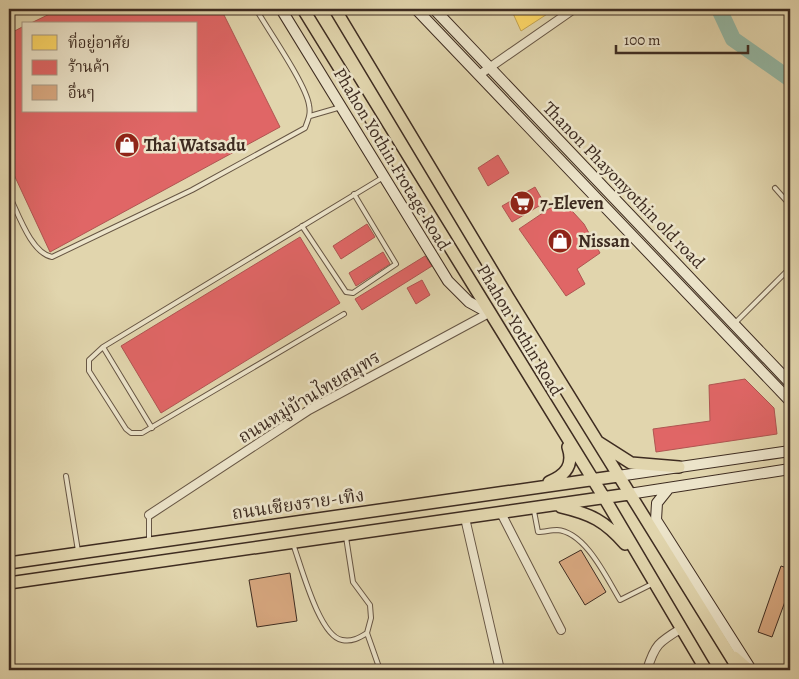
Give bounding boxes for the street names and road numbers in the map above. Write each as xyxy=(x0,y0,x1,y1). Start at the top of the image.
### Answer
street label: Phahon Yothin Frotage Road xyxy=(328,63,456,255)
street label: Thanon Phayonyothin old road xyxy=(538,96,710,274)
street label: Phahon Yothin Road xyxy=(471,260,569,400)
street label: ถนนหมู่บ้านไทยสมุทร xyxy=(233,345,385,449)
street label: ถนนเชียงราย-เทิง xyxy=(230,483,366,525)

